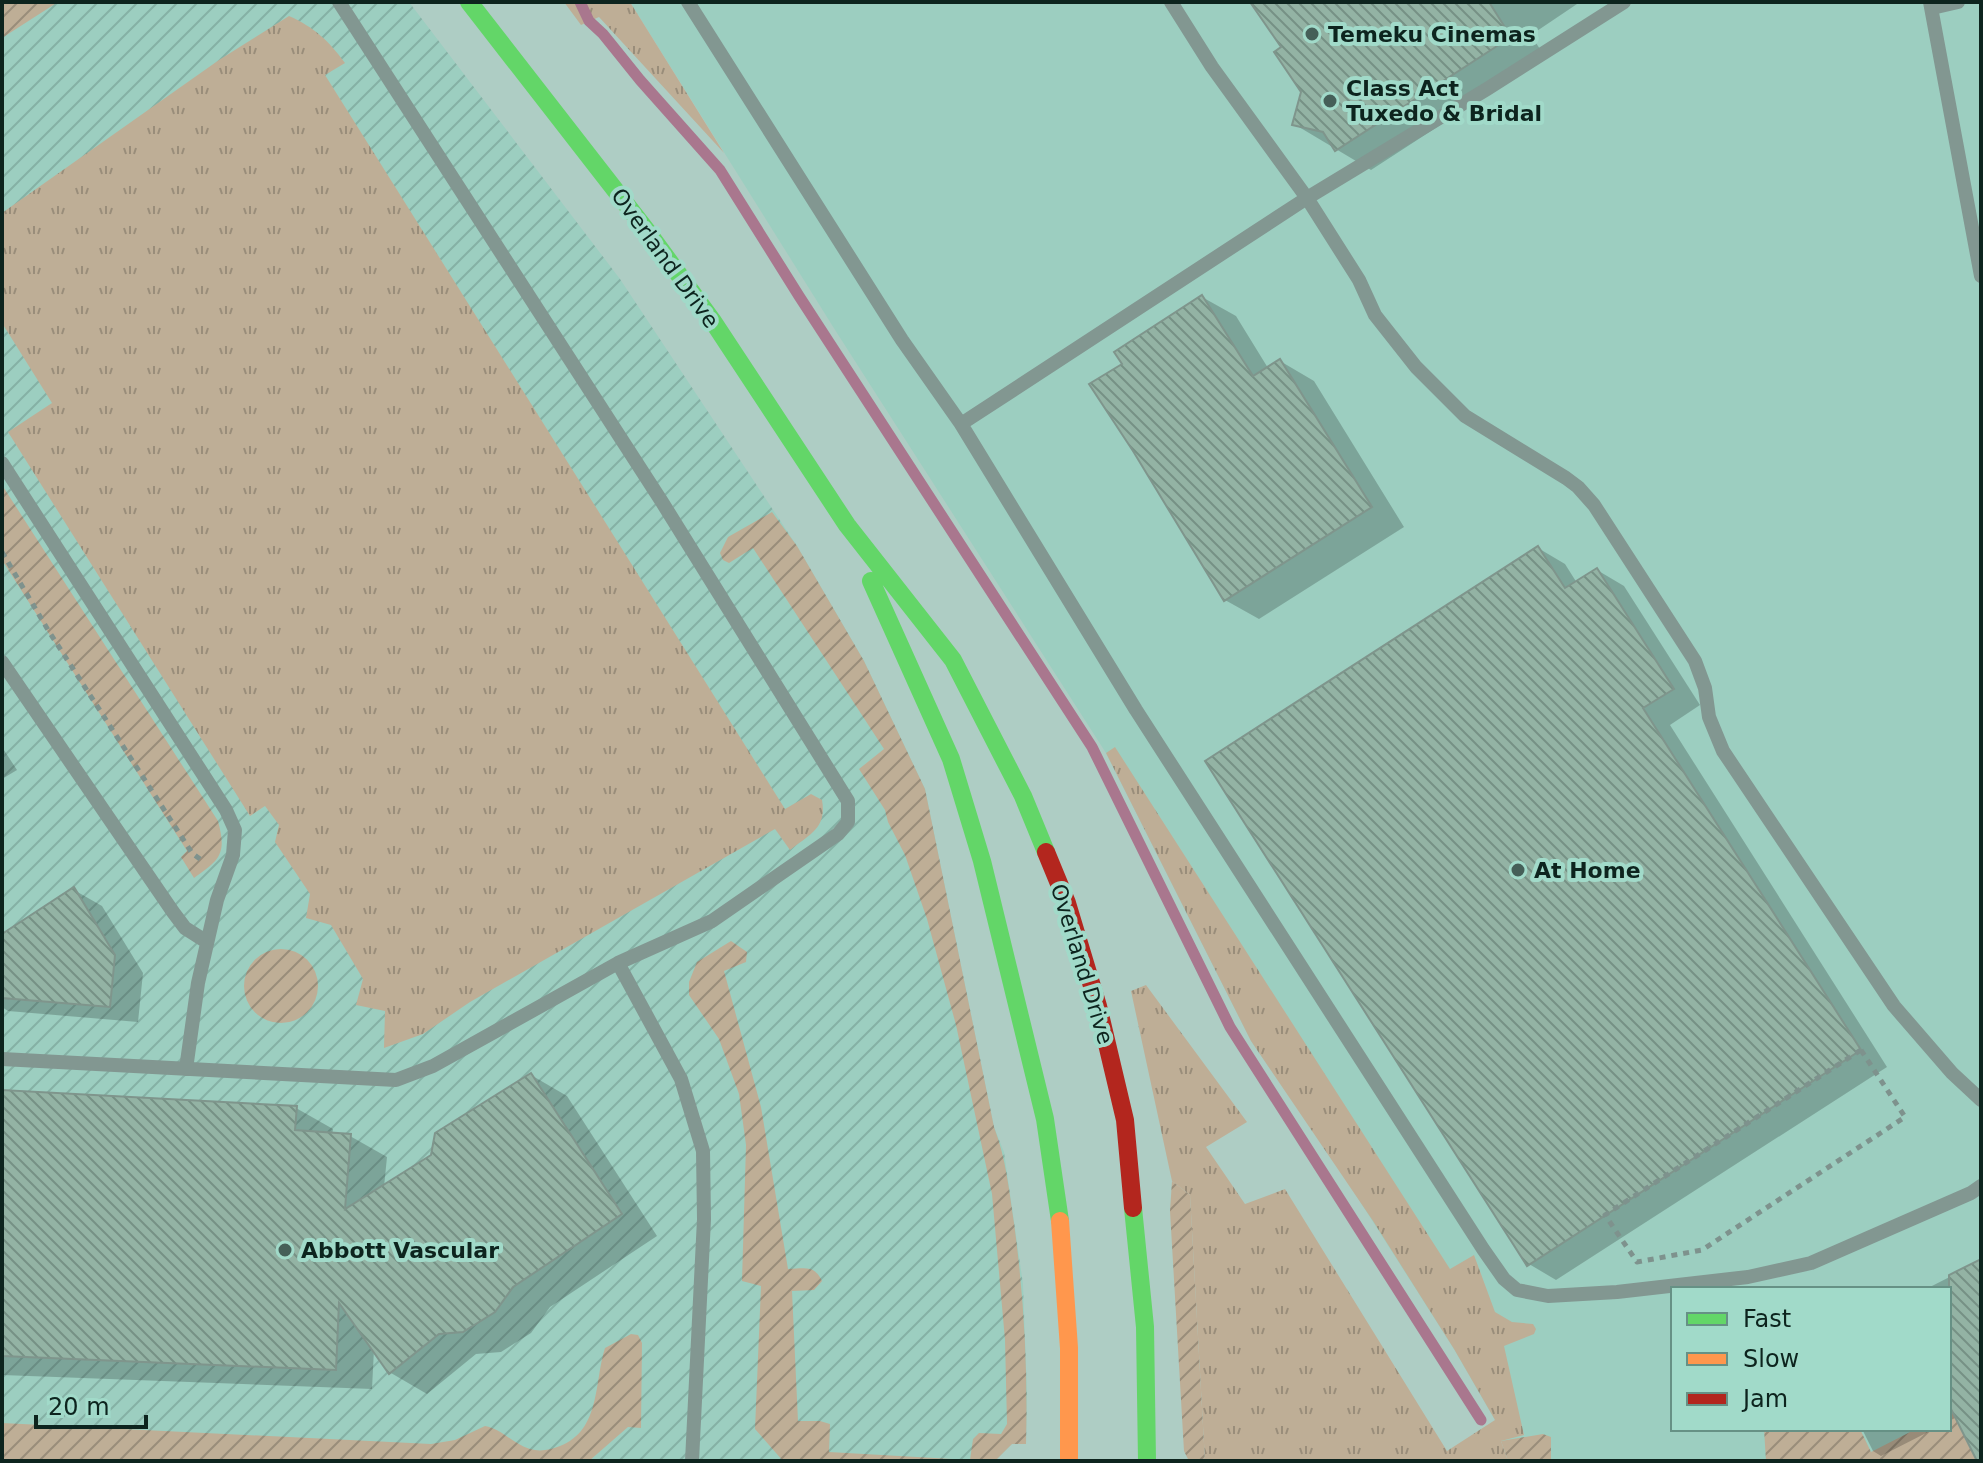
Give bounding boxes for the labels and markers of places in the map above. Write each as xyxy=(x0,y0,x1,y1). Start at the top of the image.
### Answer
place label: Temeku Cinemas xyxy=(1328,22,1536,47)
marker: Temeku Cinemas xyxy=(1303,25,1321,43)
place label: Class Act Tuxedo & Bridal xyxy=(1346,76,1542,126)
marker: Class Act Tuxedo & Bridal xyxy=(1321,92,1339,110)
place label: At Home xyxy=(1534,858,1641,883)
marker: At Home xyxy=(1509,861,1527,879)
place label: Abbott Vascular xyxy=(301,1238,499,1263)
marker: Abbott Vascular xyxy=(276,1241,294,1259)

